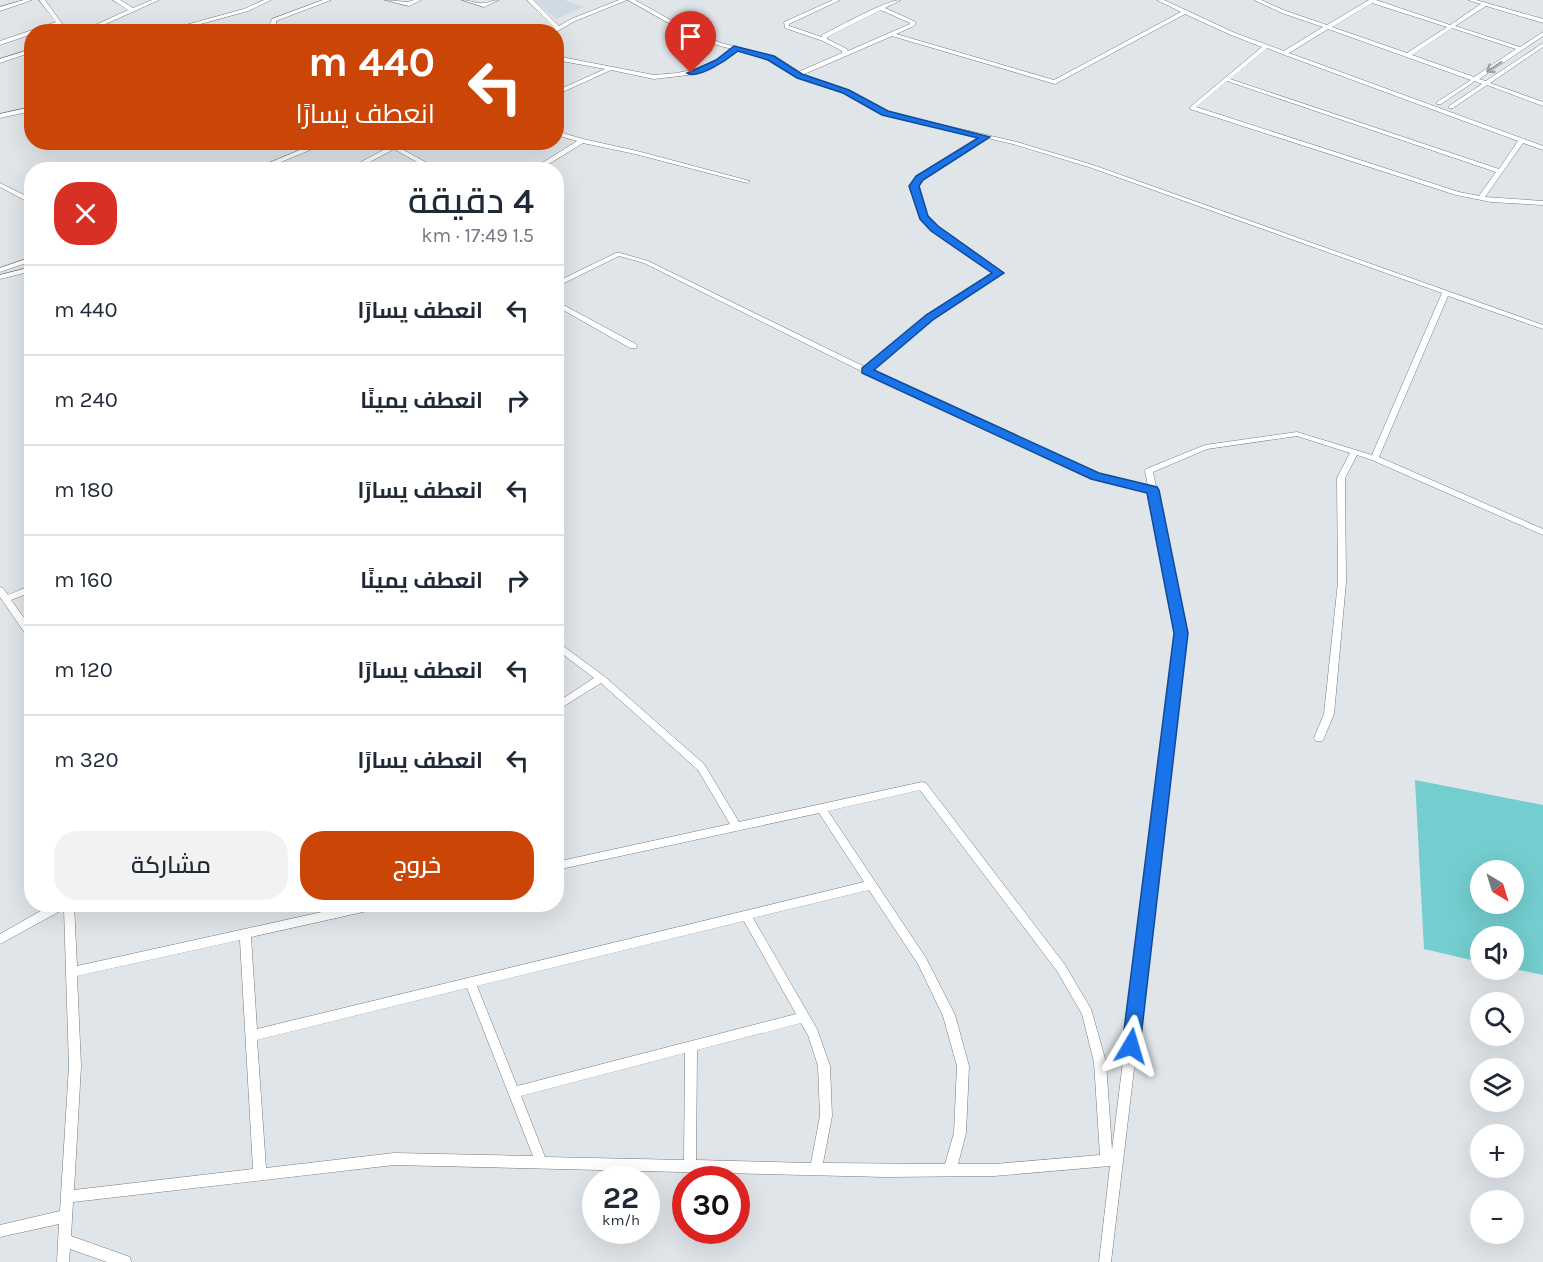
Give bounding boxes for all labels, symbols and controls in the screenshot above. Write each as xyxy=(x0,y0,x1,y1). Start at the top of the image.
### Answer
pin xyxy=(665,11,716,73)
icon: arrive xyxy=(674,20,707,53)
text: 440 m xyxy=(308,37,435,87)
icon: left xyxy=(456,48,534,126)
one-way arrow xyxy=(1487,61,1503,73)
text: انعطف يسارًا xyxy=(295,98,435,130)
text: 4 دقيقة xyxy=(408,180,534,222)
button: close xyxy=(54,182,117,245)
text: 1.5 km · 17:49 xyxy=(421,224,534,247)
icon: left xyxy=(501,294,534,327)
text: 440 m xyxy=(54,297,117,323)
text: انعطف يسارًا xyxy=(357,298,483,324)
icon: right xyxy=(501,384,534,417)
text: 240 m xyxy=(54,387,118,413)
text: انعطف يمينًا xyxy=(360,388,483,414)
icon: left xyxy=(501,474,534,507)
text: 180 m xyxy=(54,477,114,503)
text: انعطف يسارًا xyxy=(357,478,483,504)
icon: right xyxy=(501,564,534,597)
text: 160 m xyxy=(54,567,113,593)
text: انعطف يمينًا xyxy=(360,568,483,594)
icon: left xyxy=(501,654,534,687)
text: 120 m xyxy=(54,657,113,683)
text: انعطف يسارًا xyxy=(357,658,483,684)
icon: left xyxy=(501,744,534,777)
text: 320 m xyxy=(54,747,119,773)
text: انعطف يسارًا xyxy=(357,748,483,774)
button: مشاركة xyxy=(54,831,288,900)
button: خروج xyxy=(300,831,534,900)
north arrow xyxy=(1470,860,1524,914)
map controls xyxy=(1470,860,1524,1244)
button: sound xyxy=(1470,926,1524,980)
button: search xyxy=(1470,992,1524,1046)
position arrow xyxy=(1099,1014,1163,1078)
button: layers xyxy=(1470,1058,1524,1112)
button: + xyxy=(1470,1124,1524,1178)
speed limit sign: 30 xyxy=(672,1166,750,1244)
text: 22 xyxy=(603,1180,639,1216)
button: − xyxy=(1470,1190,1524,1244)
text: km/h xyxy=(602,1211,640,1229)

